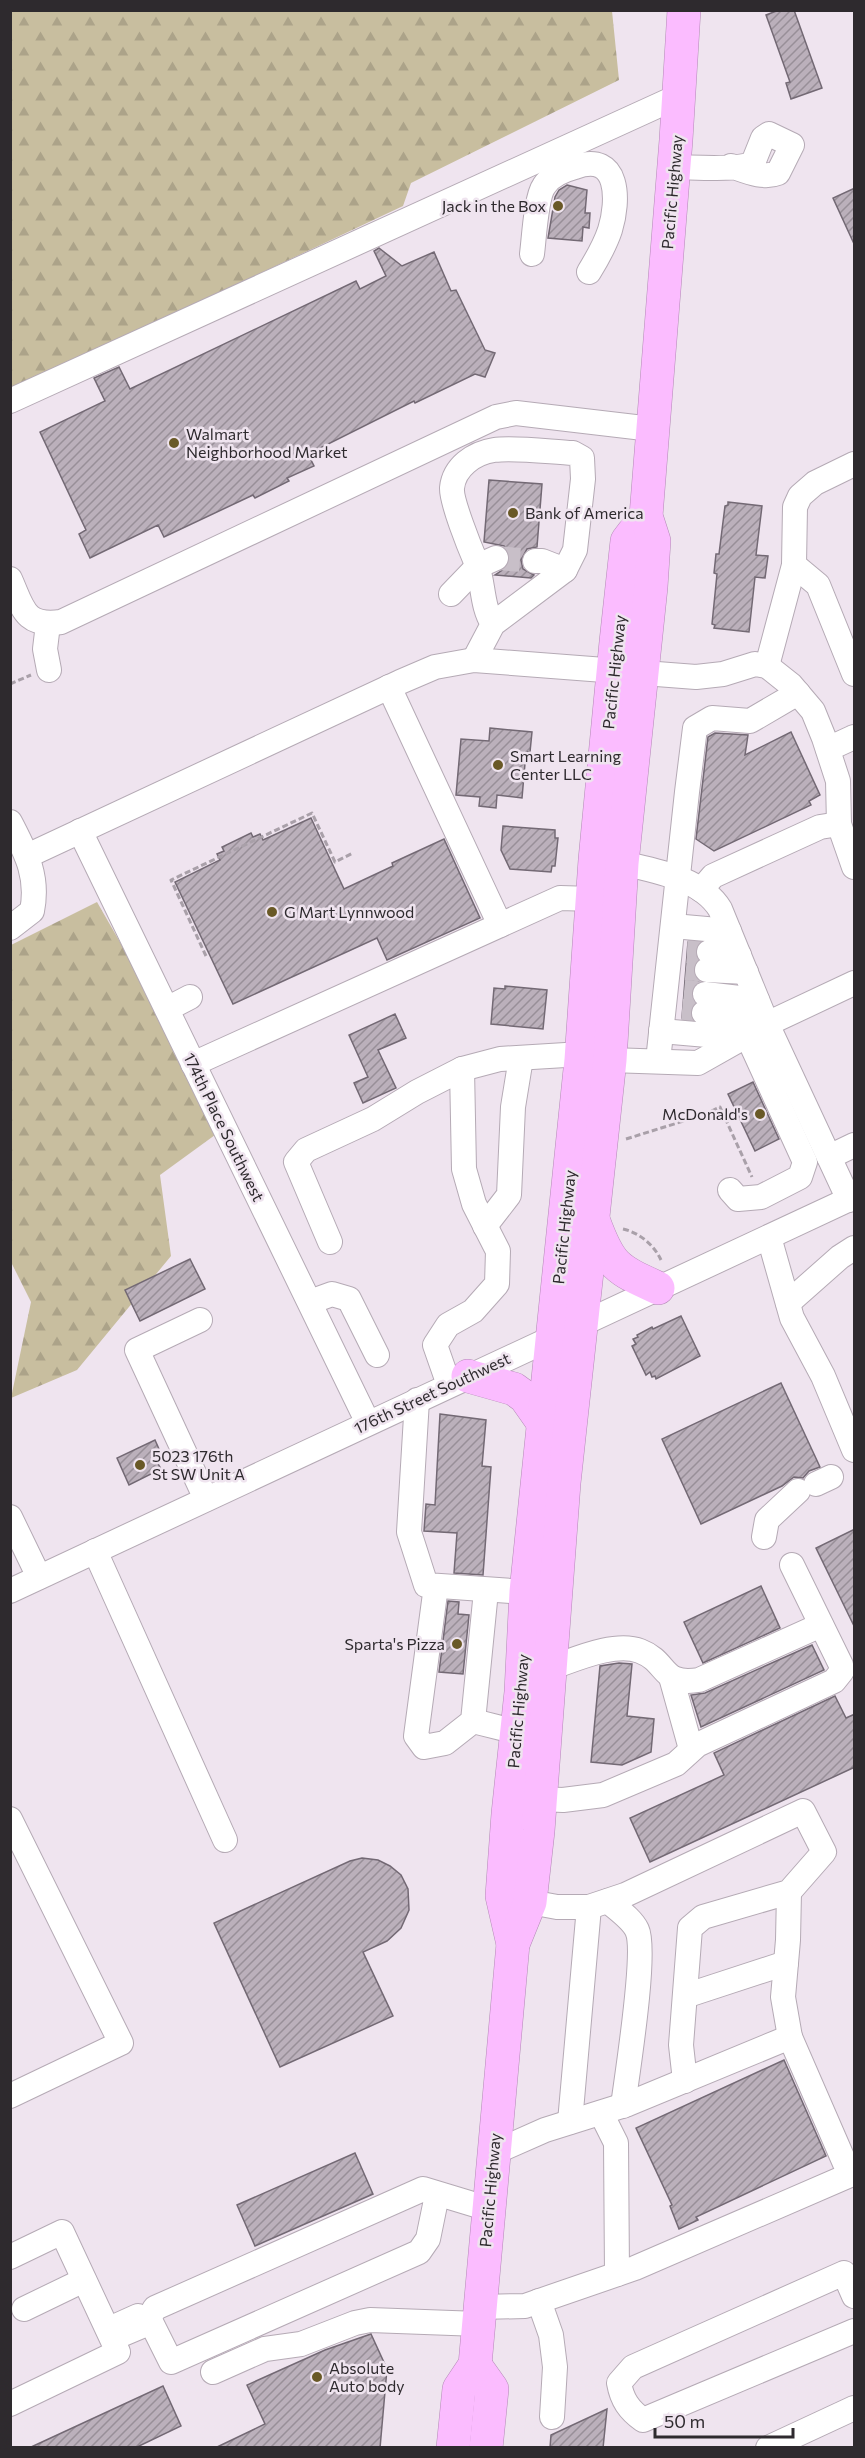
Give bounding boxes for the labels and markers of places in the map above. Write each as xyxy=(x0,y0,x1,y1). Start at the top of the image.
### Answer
place label: Jack in the Box xyxy=(442,196,546,215)
marker: Jack in the Box xyxy=(551,199,565,213)
place label: Walmart Neighborhood Market xyxy=(186,424,348,461)
marker: Walmart Neighborhood Market xyxy=(167,436,181,450)
place label: Bank of America xyxy=(525,503,644,522)
marker: Bank of America xyxy=(506,506,520,520)
place label: Smart Learning Center LLC xyxy=(510,746,622,783)
marker: Smart Learning Center LLC xyxy=(491,758,505,772)
place label: G Mart Lynnwood xyxy=(284,902,414,921)
marker: G Mart Lynnwood xyxy=(265,905,279,919)
place label: McDonald's xyxy=(662,1104,748,1123)
marker: McDonald's xyxy=(753,1107,767,1121)
place label: 5023 176th St SW Unit A xyxy=(152,1446,245,1483)
marker: 5023 176th St SW Unit A xyxy=(133,1458,147,1472)
place label: Sparta's Pizza xyxy=(344,1634,445,1653)
marker: Sparta's Pizza xyxy=(450,1637,464,1651)
place label: Absolute Auto body xyxy=(329,2358,404,2395)
marker: Absolute Auto body xyxy=(310,2370,324,2384)

